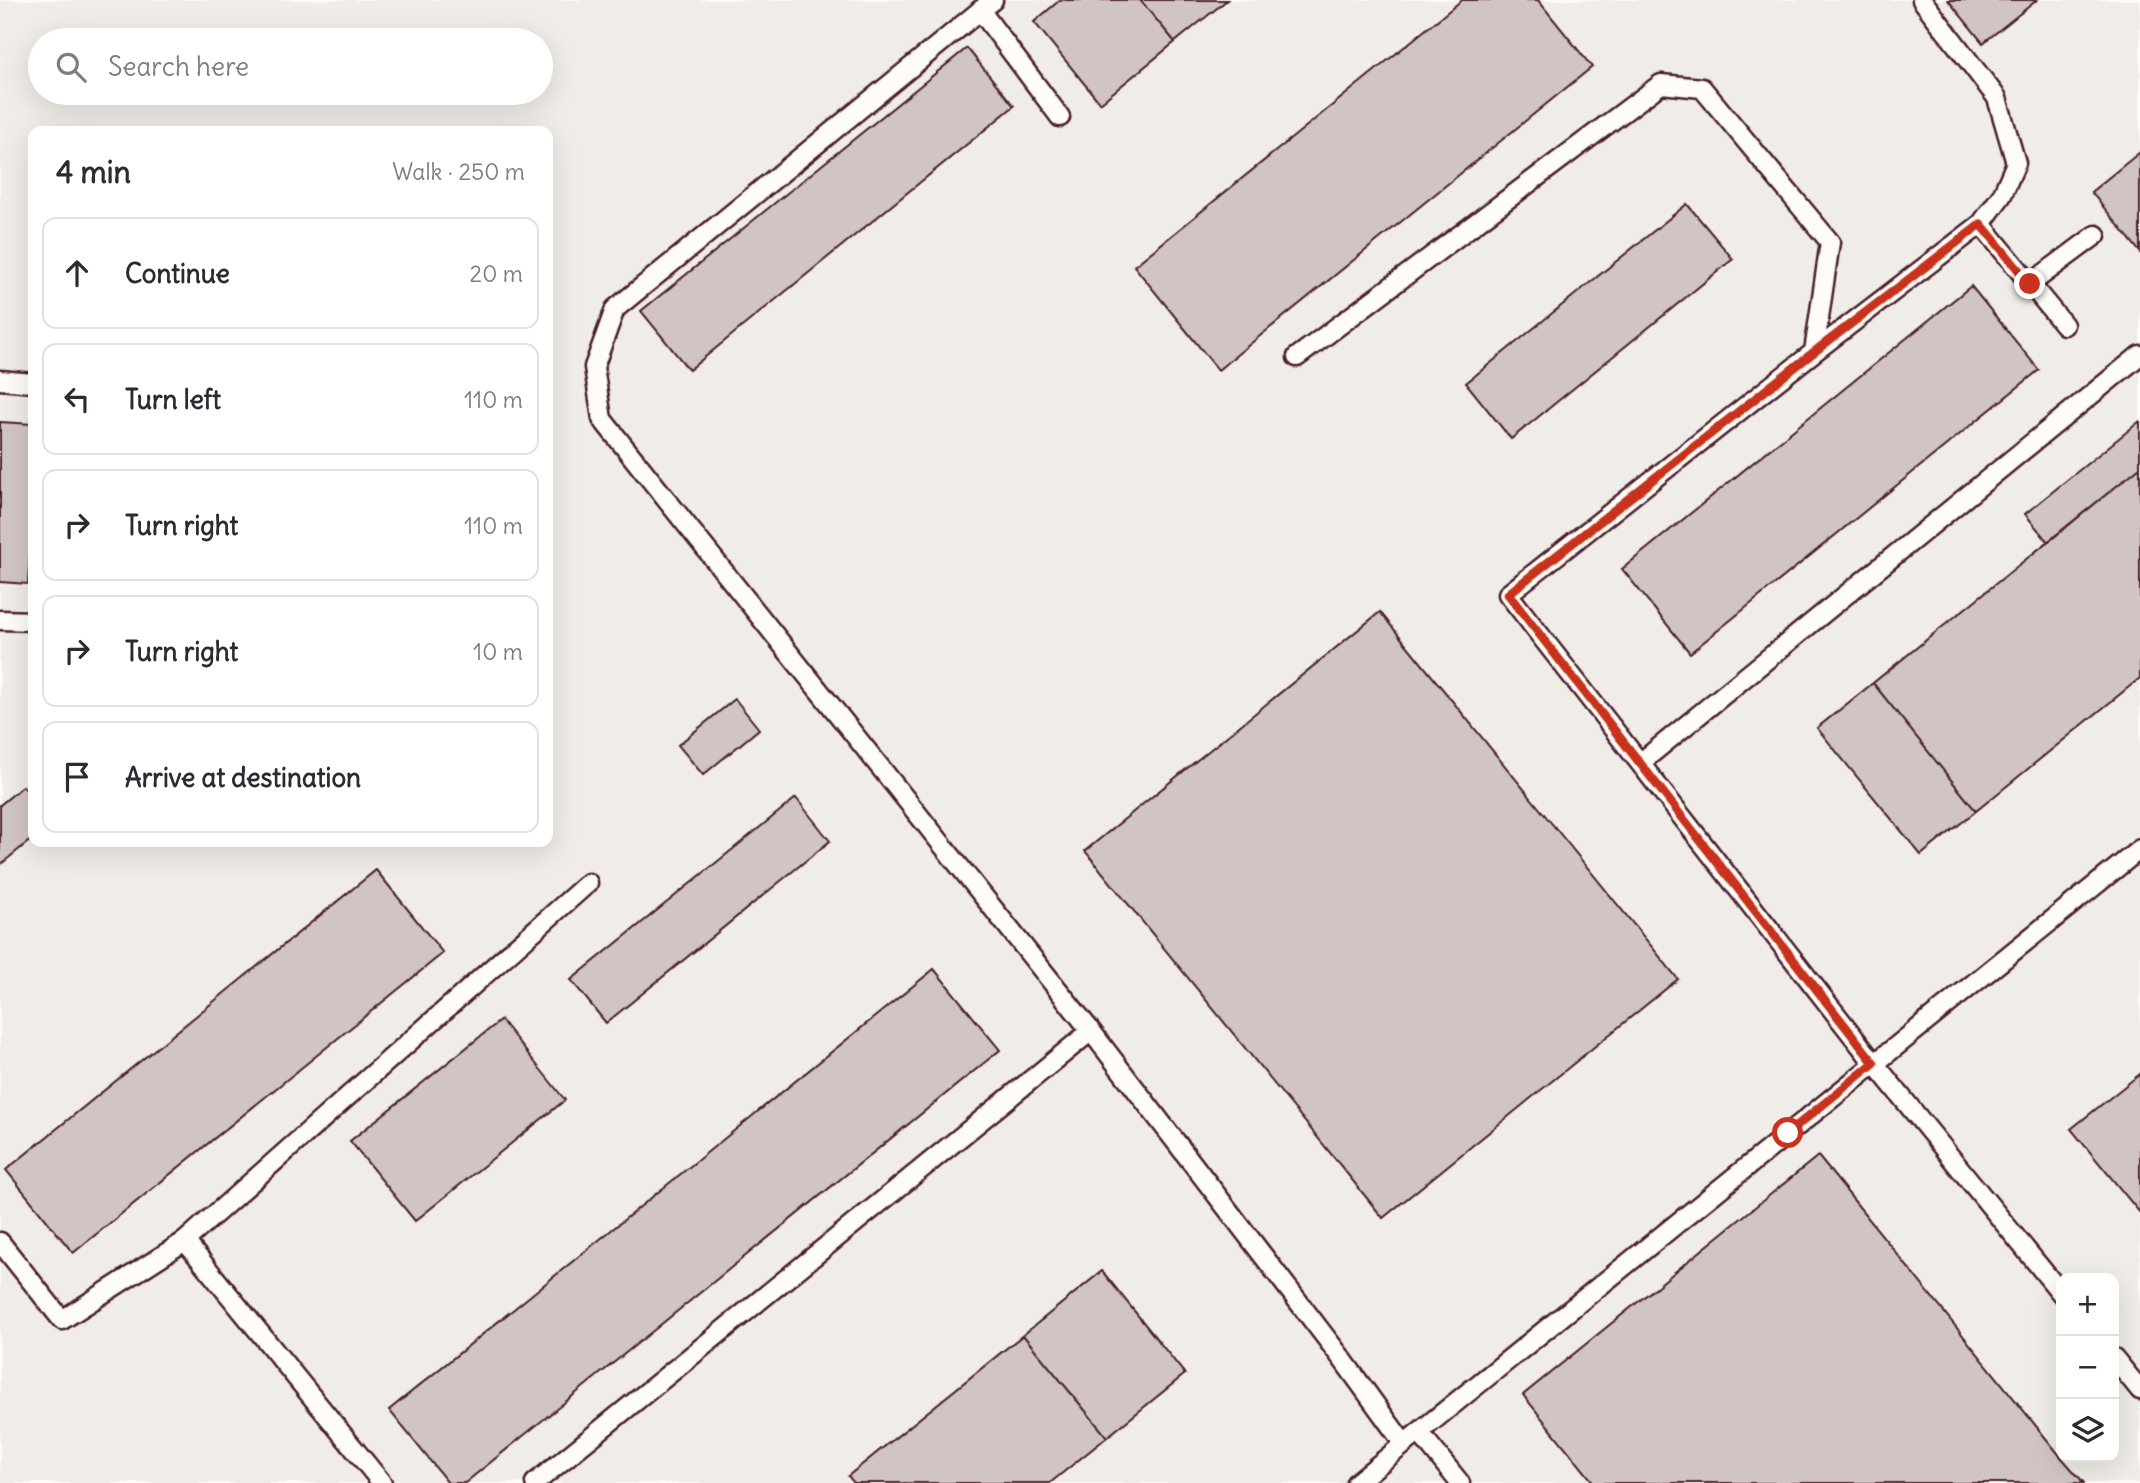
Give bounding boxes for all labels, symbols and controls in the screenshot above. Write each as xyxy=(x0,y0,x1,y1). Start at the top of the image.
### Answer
search box xyxy=(28,28,553,105)
icon: search xyxy=(52,48,90,86)
text: Search here xyxy=(108,50,249,83)
text: 4 min xyxy=(56,153,131,191)
text: Walk · 250 m xyxy=(392,157,525,186)
icon: ahead xyxy=(58,254,96,292)
text: Continue xyxy=(125,257,230,290)
text: 20 m xyxy=(470,259,523,288)
route end xyxy=(2014,268,2045,299)
icon: left xyxy=(58,380,96,418)
text: Turn left xyxy=(125,383,221,416)
text: 110 m xyxy=(464,385,523,414)
icon: right xyxy=(58,506,96,544)
text: Turn right xyxy=(125,509,238,542)
text: 110 m xyxy=(464,511,523,540)
icon: right xyxy=(58,632,96,670)
text: Turn right xyxy=(125,635,238,668)
text: 10 m xyxy=(473,637,523,666)
icon: arrive xyxy=(58,758,96,796)
text: Arrive at destination xyxy=(125,761,361,794)
route start xyxy=(1772,1117,1803,1148)
map controls xyxy=(2056,1273,2119,1462)
button: + xyxy=(2056,1273,2119,1336)
button: − xyxy=(2056,1336,2119,1399)
button: layers xyxy=(2056,1399,2119,1462)

